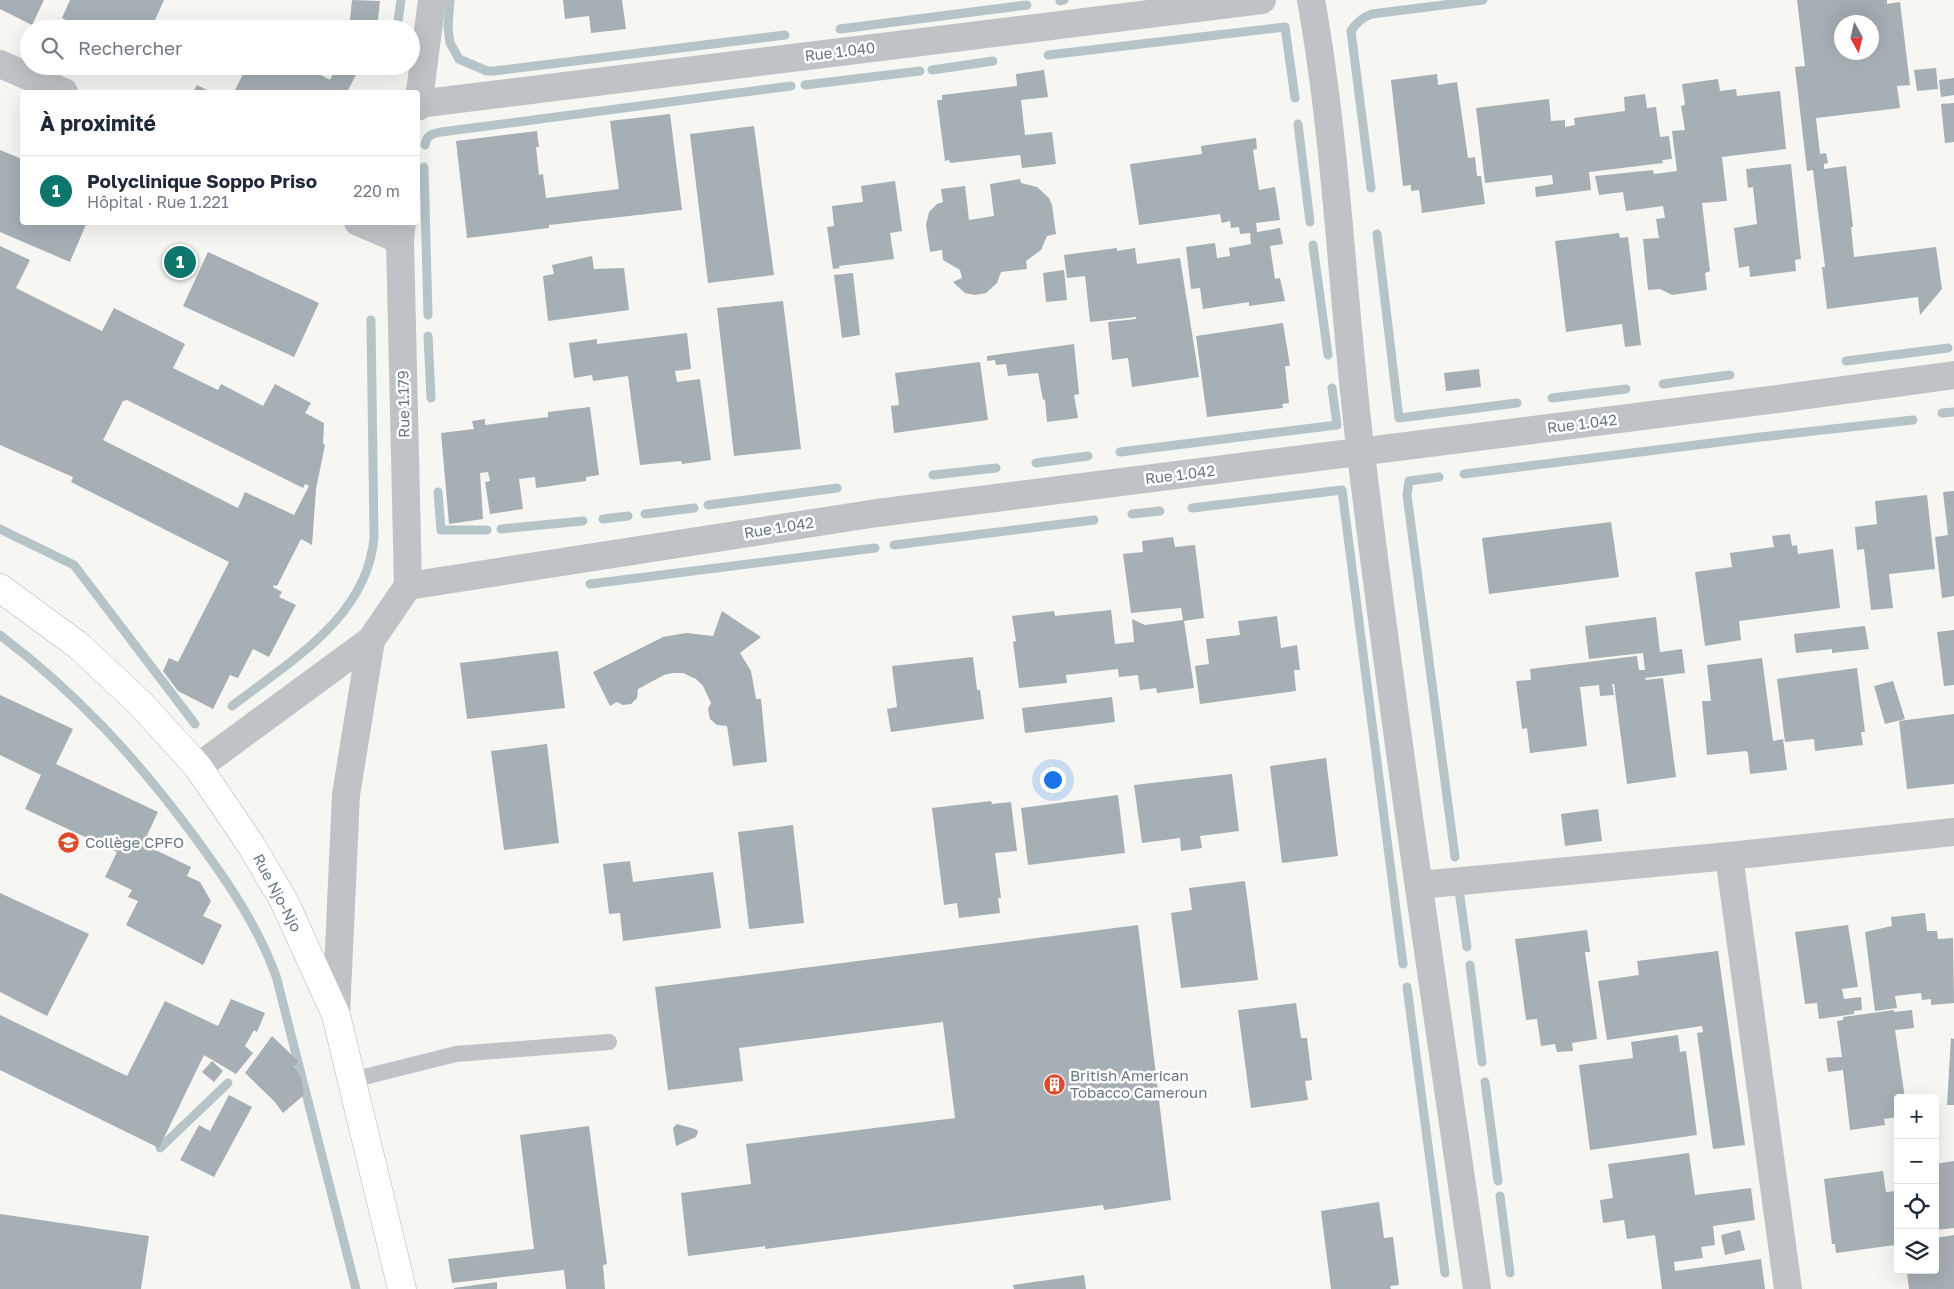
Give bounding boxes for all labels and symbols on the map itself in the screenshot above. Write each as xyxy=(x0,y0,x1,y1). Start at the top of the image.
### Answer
north arrow xyxy=(1834,15,1879,60)
street label: Rue 1.040 xyxy=(804,38,876,64)
pin: 1 xyxy=(164,243,196,281)
street label: Rue 1.179 xyxy=(393,370,413,438)
street label: Rue 1.042 xyxy=(1546,410,1618,436)
street label: Rue 1.042 xyxy=(1144,461,1216,487)
street label: Rue 1.042 xyxy=(743,513,815,541)
your location xyxy=(1040,767,1066,793)
school or university icon: Collège CPFO xyxy=(57,831,81,855)
place label: Collège CPFO xyxy=(85,833,184,851)
street label: Rue Njo-Njo xyxy=(250,850,306,935)
place label: British American Tobacco Cameroun xyxy=(1070,1066,1207,1101)
building icon: British American Tobacco Cameroun xyxy=(1042,1073,1066,1097)

